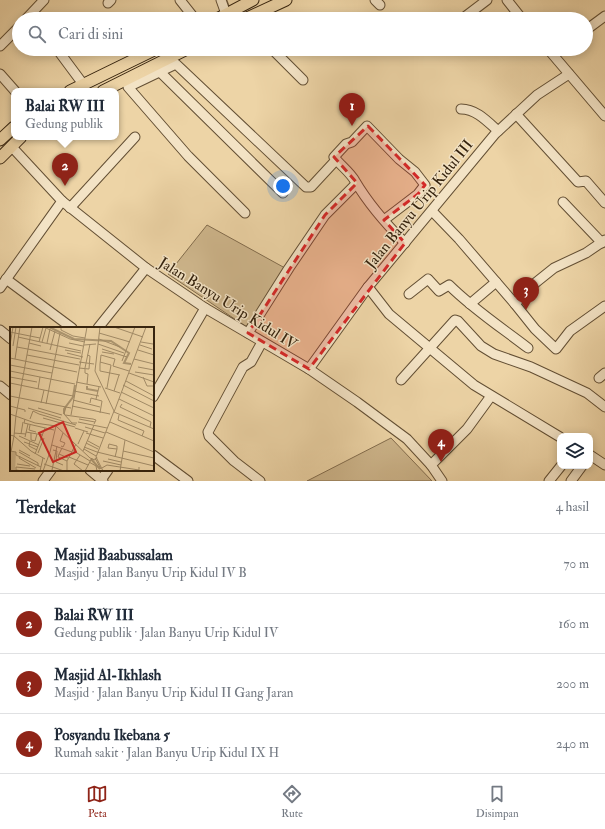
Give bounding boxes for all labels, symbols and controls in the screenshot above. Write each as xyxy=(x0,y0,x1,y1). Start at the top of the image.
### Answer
search box xyxy=(12,12,593,56)
icon: search xyxy=(26,23,48,45)
text: Cari di sini xyxy=(58,25,123,44)
popup xyxy=(11,88,119,140)
pin: 1 xyxy=(339,93,365,126)
text: Balai RW III xyxy=(25,97,105,116)
text: Gedung publik xyxy=(25,116,103,132)
street label: Jalan Banyu Urip Kidul III xyxy=(361,136,478,274)
pin: 2 xyxy=(52,153,78,186)
your location xyxy=(273,176,293,196)
street label: Jalan Banyu Urip Kidul IV xyxy=(154,253,302,355)
pin: 3 xyxy=(513,277,539,310)
inset map xyxy=(10,327,154,471)
pin: 4 xyxy=(428,429,454,462)
map controls xyxy=(557,433,593,469)
button: layers xyxy=(557,433,593,469)
text: Terdekat xyxy=(16,497,76,518)
text: 4 hasil xyxy=(556,499,589,515)
text: Masjid Baabussalam xyxy=(54,546,173,565)
text: 1 xyxy=(27,556,31,572)
text: 70 m xyxy=(564,556,589,572)
text: Masjid · Jalan Banyu Urip Kidul IV B xyxy=(54,565,247,581)
text: Balai RW III xyxy=(54,606,134,625)
text: 2 xyxy=(26,616,32,632)
text: 160 m xyxy=(558,616,589,632)
text: Gedung publik · Jalan Banyu Urip Kidul IV xyxy=(54,625,278,641)
text: Masjid Al-Ikhlash xyxy=(54,666,161,685)
text: 3 xyxy=(27,676,32,692)
text: 200 m xyxy=(556,676,589,692)
text: Masjid · Jalan Banyu Urip Kidul II Gang Jaran xyxy=(54,685,294,701)
text: Posyandu Ikebana 5 xyxy=(54,726,170,745)
text: 4 xyxy=(25,736,33,752)
text: 240 m xyxy=(556,736,589,752)
text: Rumah sakit · Jalan Banyu Urip Kidul IX H xyxy=(54,745,279,761)
tab: Peta xyxy=(86,783,108,820)
tab: Rute xyxy=(281,783,303,820)
tab: Disimpan xyxy=(476,783,519,820)

